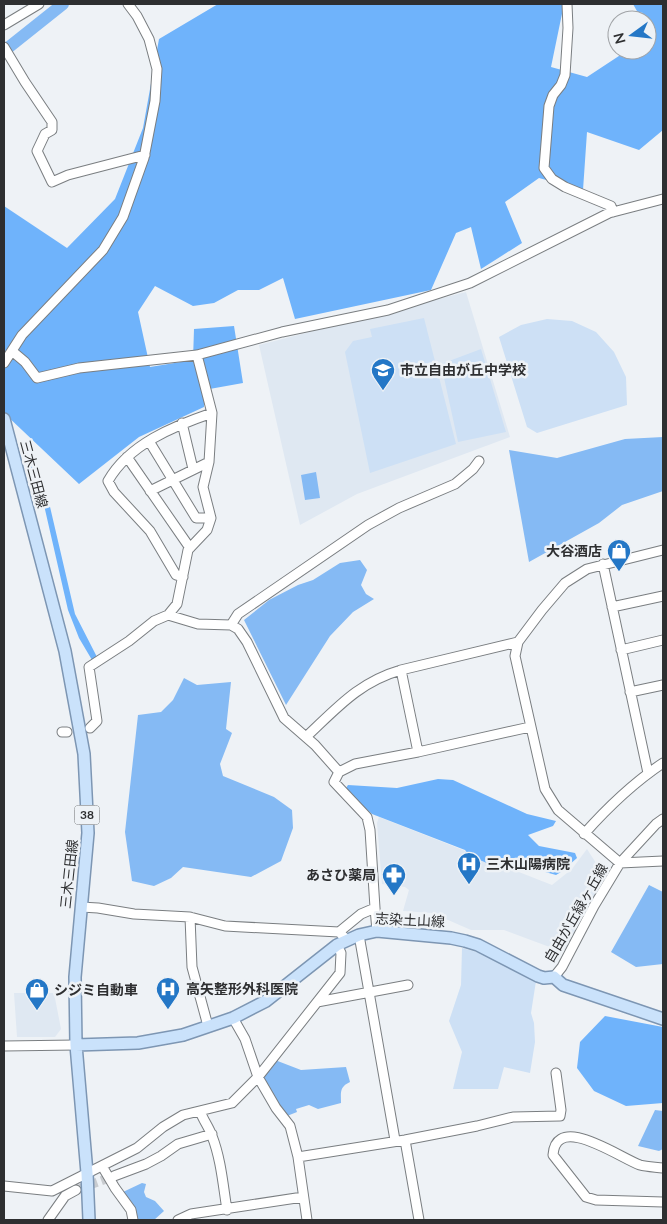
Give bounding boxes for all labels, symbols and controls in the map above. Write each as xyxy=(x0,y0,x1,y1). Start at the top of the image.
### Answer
north arrow xyxy=(607,10,657,60)
text: N xyxy=(609,31,629,46)
school or university icon: 市立自由が丘中学校 xyxy=(370,357,396,391)
place label: 市立自由が丘中学校 xyxy=(400,361,526,378)
street label: 三木三田線 xyxy=(17,438,52,510)
shop icon: 大谷酒店 xyxy=(606,538,632,572)
place label: 大谷酒店 xyxy=(546,542,602,559)
road number: 38 xyxy=(74,806,100,824)
street label: 三木三田線 xyxy=(56,838,81,910)
hospital icon: 三木山陽病院 xyxy=(456,851,482,885)
place label: 三木山陽病院 xyxy=(486,855,570,872)
street label: 自由が丘緑ヶ丘線 xyxy=(540,860,611,965)
pharmacy icon: あさひ薬局 xyxy=(381,862,407,896)
place label: あさひ薬局 xyxy=(306,866,376,883)
street label: 志染土山線 xyxy=(375,909,445,930)
hospital icon: 高矢整形外科医院 xyxy=(155,976,181,1010)
shop icon: シジミ自動車 xyxy=(24,977,50,1011)
place label: 高矢整形外科医院 xyxy=(186,980,298,997)
place label: シジミ自動車 xyxy=(54,981,138,998)

